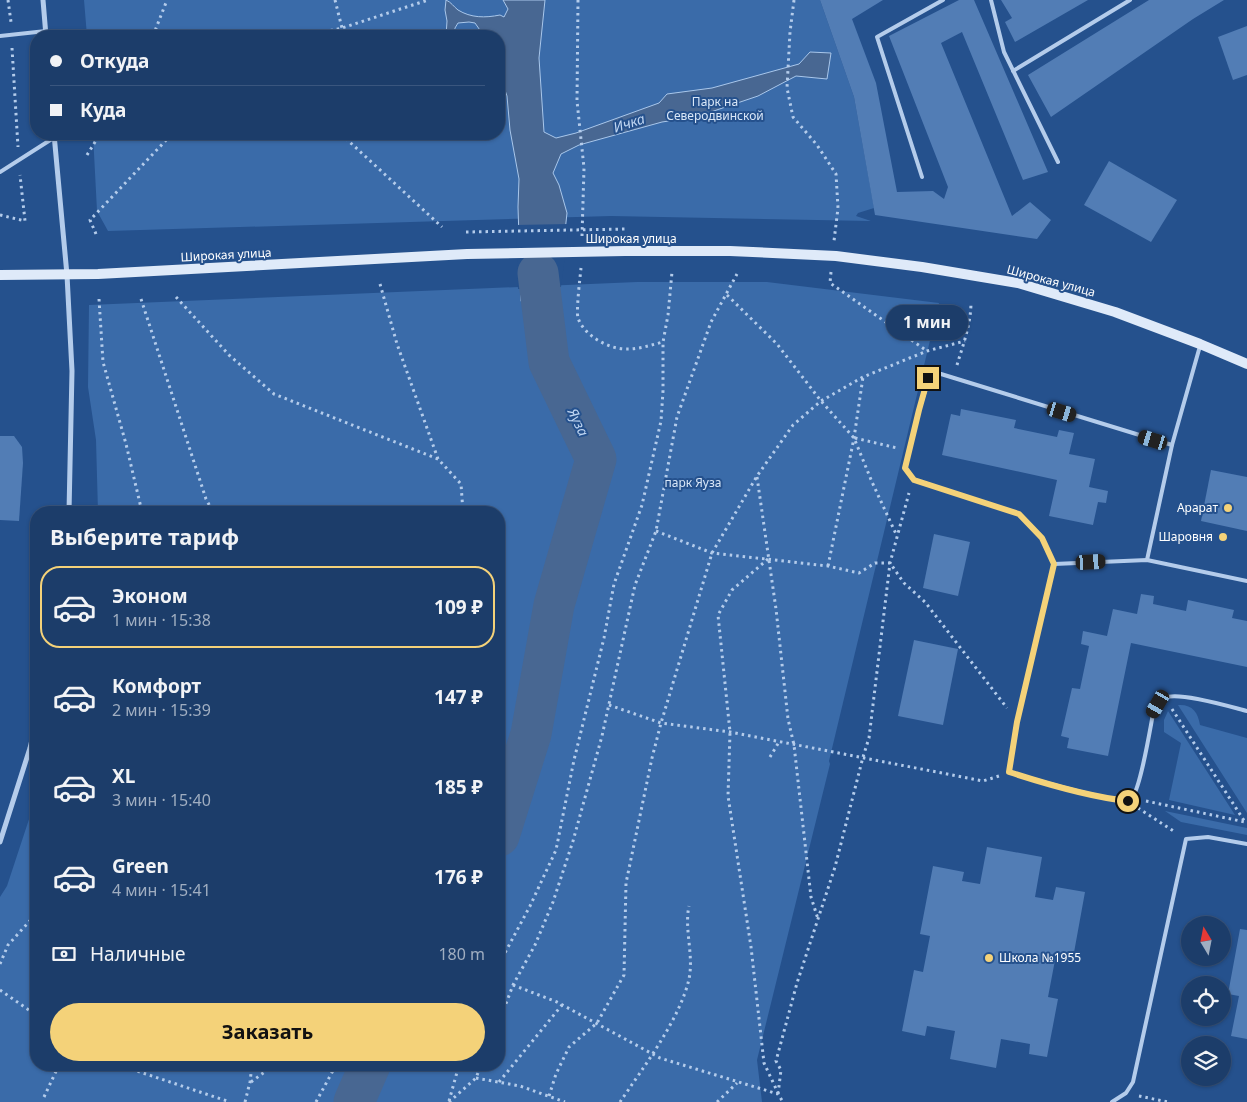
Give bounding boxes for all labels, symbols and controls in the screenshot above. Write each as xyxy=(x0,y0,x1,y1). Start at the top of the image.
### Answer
text: Откуда xyxy=(80,48,149,74)
park label: Парк на Северодвинской xyxy=(666,93,764,124)
text: Куда xyxy=(80,97,126,123)
water label: Ичка xyxy=(611,109,647,137)
street label: Широкая улица xyxy=(585,230,677,247)
street label: Широкая улица xyxy=(180,244,272,265)
street label: Широкая улица xyxy=(1005,261,1097,301)
callout: 1 мин xyxy=(887,306,969,340)
text: 1 мин xyxy=(903,311,951,333)
route end xyxy=(917,367,939,389)
car xyxy=(1045,400,1078,424)
water label: Яуза xyxy=(563,404,593,439)
car xyxy=(1136,428,1169,452)
park label: парк Яуза xyxy=(664,474,722,491)
place label: Арарат xyxy=(1177,499,1218,516)
marker: Арарат xyxy=(1222,502,1234,514)
text: Выберите тариф xyxy=(50,521,239,551)
place label: Шаровня xyxy=(1158,528,1213,545)
marker: Шаровня xyxy=(1217,531,1229,543)
car xyxy=(1075,554,1106,570)
text: Эконом xyxy=(112,583,188,609)
icon: car xyxy=(52,585,97,630)
text: 109 ₽ xyxy=(434,594,483,620)
text: 1 мин · 15:38 xyxy=(112,609,211,631)
text: Комфорт xyxy=(112,673,201,699)
icon: car xyxy=(52,675,97,720)
text: 147 ₽ xyxy=(434,684,483,710)
car xyxy=(1144,687,1171,721)
text: 2 мин · 15:39 xyxy=(112,699,211,721)
text: XL xyxy=(112,763,135,789)
icon: car xyxy=(52,765,97,810)
text: 185 ₽ xyxy=(434,774,483,800)
text: 3 мин · 15:40 xyxy=(112,789,211,811)
route start xyxy=(1117,790,1139,812)
text: Green xyxy=(112,853,169,879)
icon: car xyxy=(52,855,97,900)
text: 176 ₽ xyxy=(434,864,483,890)
text: 4 мин · 15:41 xyxy=(112,879,211,901)
north arrow xyxy=(1181,916,1231,966)
map controls xyxy=(1181,916,1231,1086)
icon: cash xyxy=(50,940,78,968)
text: Наличные xyxy=(90,941,185,967)
text: 180 m xyxy=(438,943,485,965)
place label: Школа №1955 xyxy=(999,949,1081,966)
marker: Школа №1955 xyxy=(983,952,995,964)
button: locate xyxy=(1181,976,1231,1026)
button: Заказать xyxy=(50,1003,485,1061)
button: layers xyxy=(1181,1036,1231,1086)

